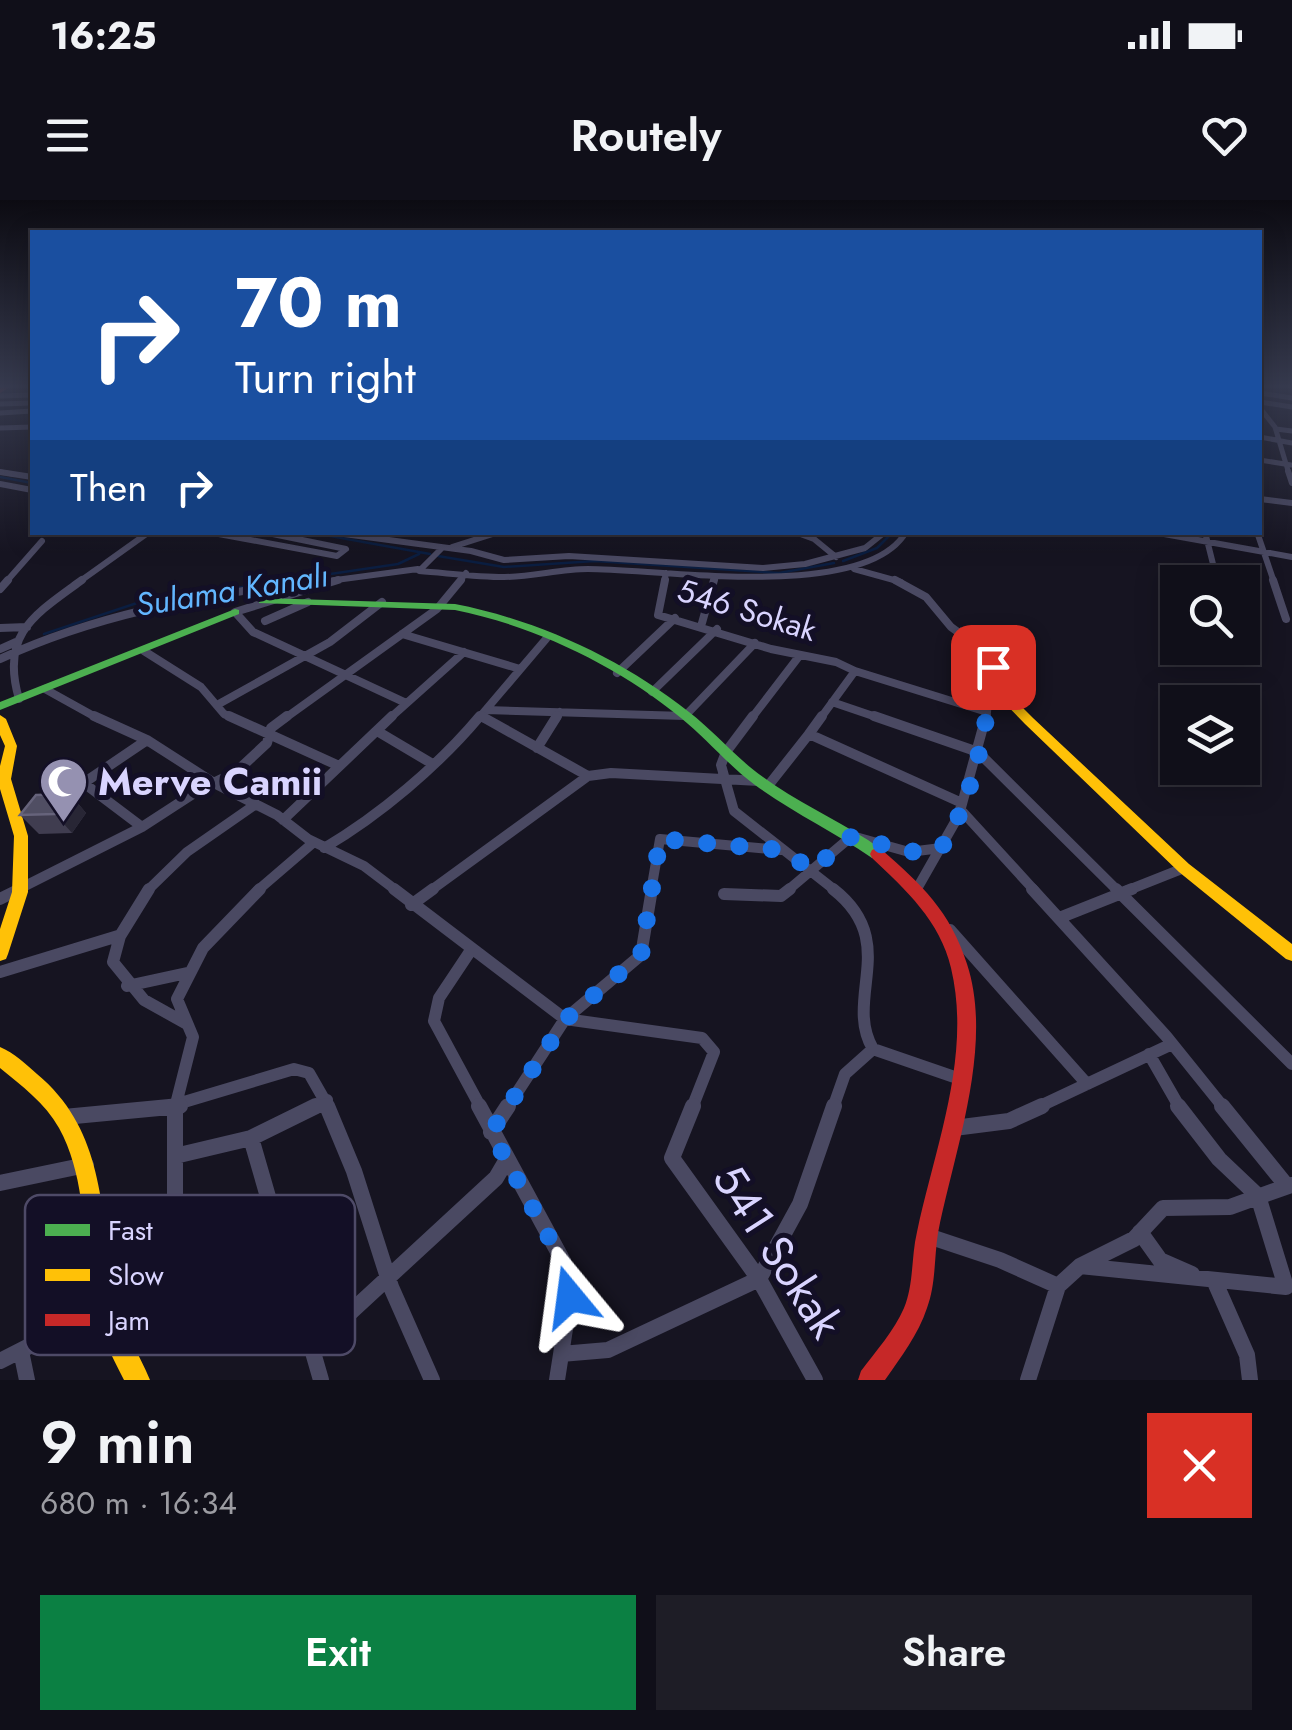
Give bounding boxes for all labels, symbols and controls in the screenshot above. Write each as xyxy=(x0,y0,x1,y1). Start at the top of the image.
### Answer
text: 16:25 xyxy=(50,8,156,63)
text: Routely xyxy=(570,103,722,168)
icon: menu xyxy=(40,108,95,163)
icon: heart xyxy=(1197,108,1252,163)
text: 70 m xyxy=(235,252,402,353)
icon: right xyxy=(70,270,200,400)
text: Turn right xyxy=(235,345,416,410)
text: Then xyxy=(70,460,147,515)
icon: right xyxy=(167,460,222,515)
water label: Sulama Kanalı xyxy=(133,552,331,628)
map controls xyxy=(1160,565,1260,785)
button: search xyxy=(1160,565,1260,665)
street label: 546 Sokak xyxy=(672,567,823,653)
pin xyxy=(951,625,1036,710)
icon: arrive xyxy=(966,640,1021,695)
button: layers xyxy=(1160,685,1260,785)
place label: Merve Camii xyxy=(98,754,322,809)
mosque icon: Merve Camii xyxy=(37,756,89,824)
street label: 541 Sokak xyxy=(697,1151,858,1351)
legend xyxy=(25,1195,355,1355)
text: Fast xyxy=(108,1210,153,1251)
position arrow xyxy=(518,1245,622,1349)
text: Slow xyxy=(108,1255,164,1296)
text: Jam xyxy=(104,1300,150,1341)
text: 9 min xyxy=(40,1399,195,1486)
button: close xyxy=(1147,1413,1252,1518)
text: 680 m · 16:34 xyxy=(40,1480,237,1526)
button: Exit xyxy=(40,1595,636,1710)
button: Share xyxy=(656,1595,1252,1710)

